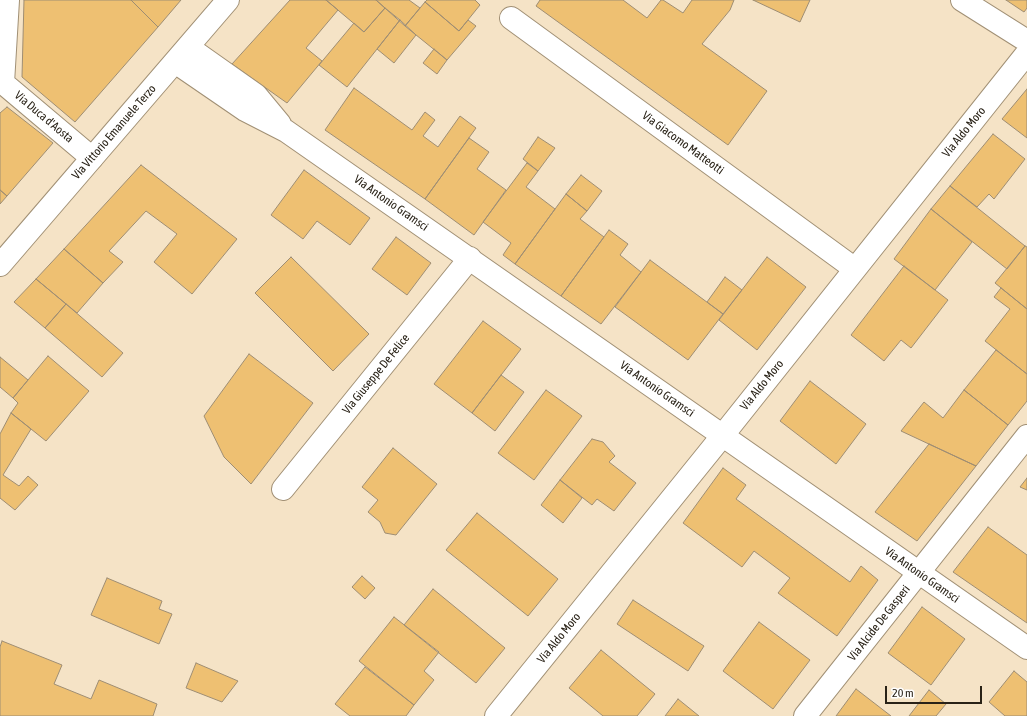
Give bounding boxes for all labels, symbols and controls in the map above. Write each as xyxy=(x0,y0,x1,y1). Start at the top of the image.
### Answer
street label: Via Vittorio Emanuele Terzo xyxy=(69,82,159,182)
street label: Via Duca d'Aosta xyxy=(12,88,76,146)
street label: Via Aldo Moro xyxy=(939,104,989,160)
street label: Via Giacomo Matteotti xyxy=(639,108,727,178)
street label: Via Antonio Gramsci xyxy=(351,172,431,234)
street label: Via Giuseppe De Felice xyxy=(339,331,413,417)
street label: Via Aldo Moro xyxy=(737,357,787,413)
street label: Via Antonio Gramsci xyxy=(617,358,697,420)
street label: Via Antonio Gramsci xyxy=(882,544,962,606)
street label: Via Alcide De Gasperi xyxy=(845,582,913,664)
street label: Via Aldo Moro xyxy=(534,610,584,666)
scale bar xyxy=(887,678,984,704)
text: 20 m xyxy=(892,686,914,700)

